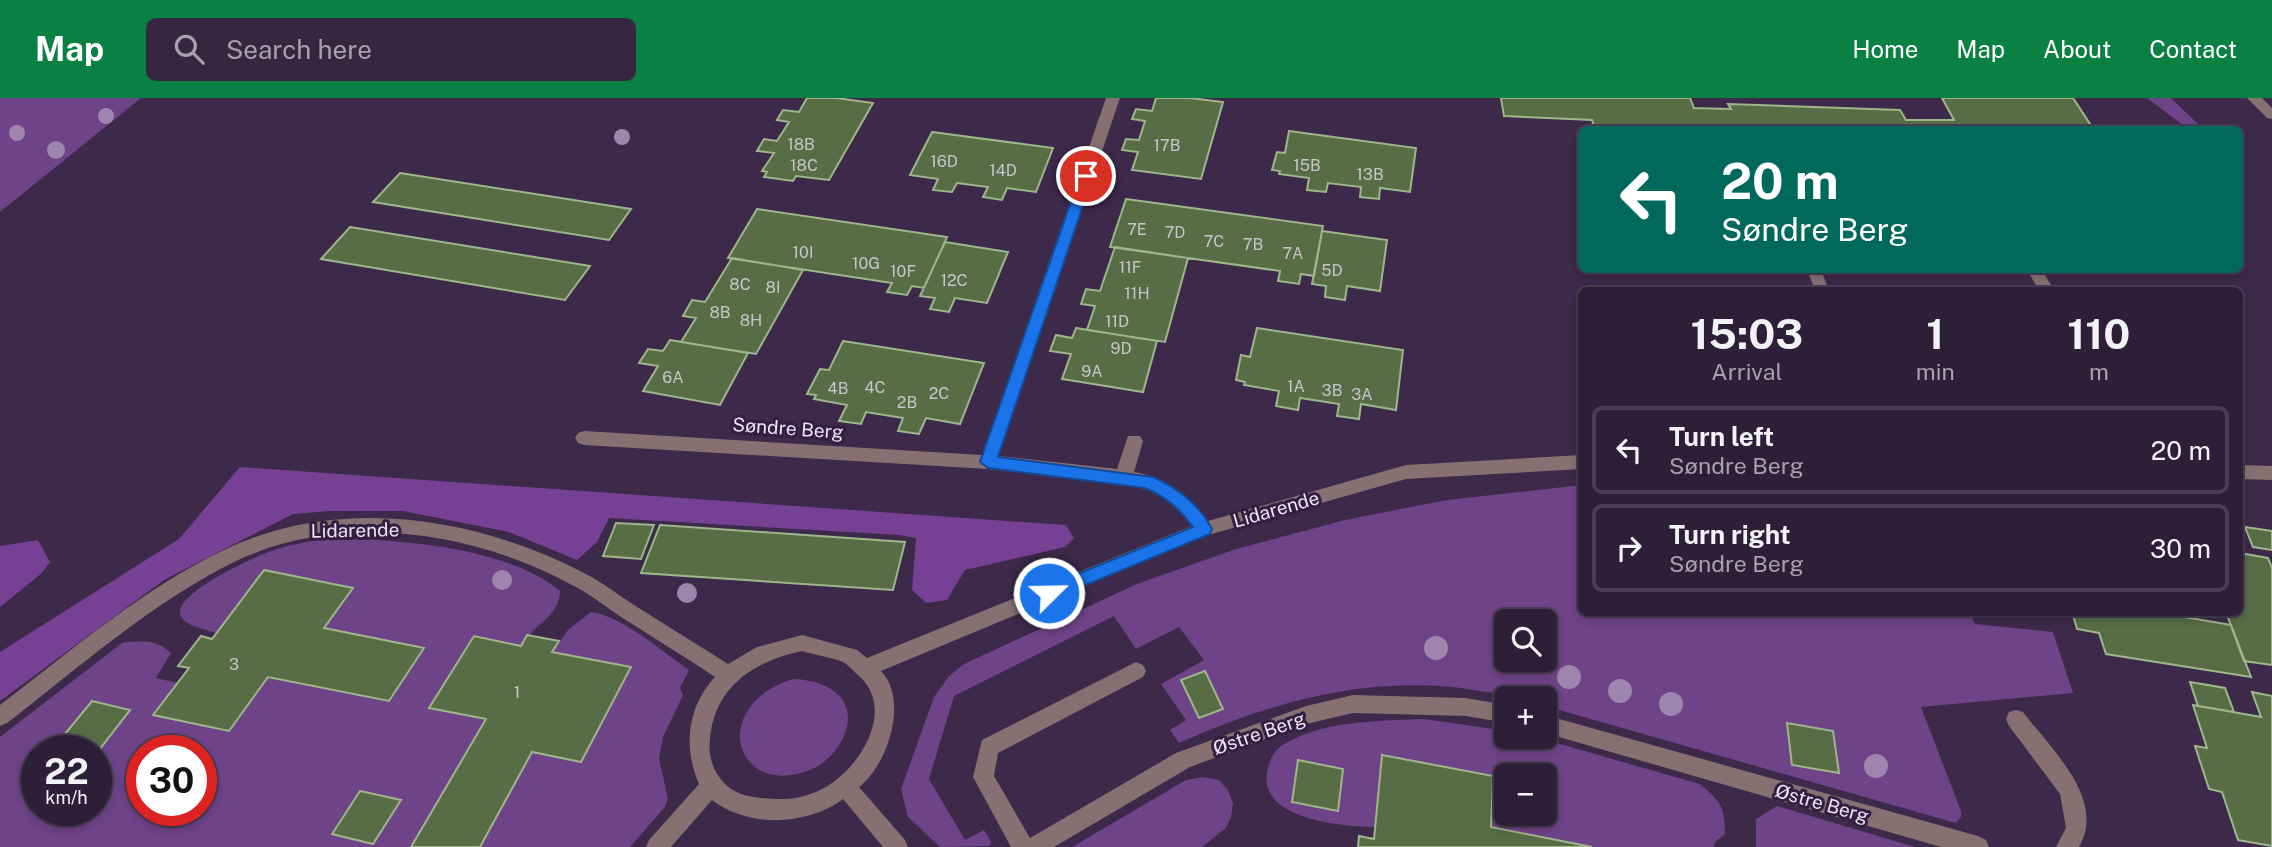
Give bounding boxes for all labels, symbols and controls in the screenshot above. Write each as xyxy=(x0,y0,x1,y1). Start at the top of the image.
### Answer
search box xyxy=(146,18,636,81)
text: Map xyxy=(35,30,104,68)
icon: search xyxy=(170,30,208,68)
text: Search here xyxy=(226,34,372,65)
text: Home xyxy=(1852,35,1918,63)
text: Map xyxy=(1956,35,2005,63)
text: About xyxy=(2043,35,2111,63)
text: Contact xyxy=(2149,35,2237,63)
house number: 18B xyxy=(787,135,815,154)
house number: 17B xyxy=(1154,136,1180,155)
pin xyxy=(1056,146,1116,206)
house number: 16D xyxy=(930,152,958,171)
text: 20 m xyxy=(1721,152,1839,210)
icon: left xyxy=(1606,154,1697,245)
house number: 18C xyxy=(790,156,818,175)
house number: 15B xyxy=(1293,156,1321,175)
icon: arrive xyxy=(1067,157,1105,195)
house number: 14D xyxy=(989,161,1017,180)
house number: 13B xyxy=(1356,165,1384,184)
text: Søndre Berg xyxy=(1721,211,1909,248)
house number: 7E xyxy=(1127,220,1147,239)
house number: 7D xyxy=(1165,223,1185,242)
house number: 7C xyxy=(1204,232,1224,251)
house number: 7B xyxy=(1243,235,1263,254)
house number: 10I xyxy=(793,243,813,262)
house number: 7A xyxy=(1283,244,1303,263)
house number: 10G xyxy=(852,254,880,273)
house number: 11F xyxy=(1119,258,1141,277)
house number: 5D xyxy=(1321,261,1343,280)
house number: 10F xyxy=(890,262,916,281)
house number: 12C xyxy=(940,271,968,290)
house number: 8C xyxy=(729,275,751,294)
house number: 8I xyxy=(766,278,780,297)
house number: 11H xyxy=(1124,284,1150,303)
house number: 8B xyxy=(709,303,731,322)
text: 15:03 xyxy=(1691,309,1803,358)
text: 1 xyxy=(1926,309,1944,358)
text: 110 xyxy=(2067,309,2130,358)
house number: 8H xyxy=(740,311,762,330)
house number: 11D xyxy=(1105,312,1129,331)
house number: 9D xyxy=(1110,339,1132,358)
text: Arrival xyxy=(1711,358,1782,385)
text: min xyxy=(1916,358,1955,385)
text: m xyxy=(2089,358,2109,385)
house number: 9A xyxy=(1081,362,1103,381)
house number: 6A xyxy=(662,368,684,387)
house number: 1A xyxy=(1287,377,1305,396)
house number: 4C xyxy=(864,378,886,397)
house number: 4B xyxy=(828,379,848,398)
house number: 3B xyxy=(1322,381,1342,400)
house number: 2C xyxy=(929,384,949,403)
house number: 3A xyxy=(1351,385,1373,404)
house number: 2B xyxy=(897,393,917,412)
street label: Søndre Berg xyxy=(732,413,844,443)
text: Turn left xyxy=(1669,421,1774,452)
icon: left xyxy=(1610,431,1648,469)
text: 20 m xyxy=(2151,435,2211,466)
text: Søndre Berg xyxy=(1669,452,1804,479)
street label: Lidarende xyxy=(1230,486,1322,532)
street label: Lidarende xyxy=(311,518,399,542)
text: Turn right xyxy=(1669,519,1791,550)
icon: right xyxy=(1610,529,1648,567)
text: 30 m xyxy=(2150,533,2211,564)
text: Søndre Berg xyxy=(1669,550,1804,577)
position arrow xyxy=(1012,556,1086,630)
map controls xyxy=(1494,609,1557,826)
button: search xyxy=(1494,609,1557,672)
house number: 3 xyxy=(229,655,239,674)
house number: 1 xyxy=(514,683,520,702)
button: + xyxy=(1494,686,1557,749)
street label: Østre Berg xyxy=(1210,707,1308,759)
speed limit sign: 30 xyxy=(126,735,217,826)
text: 22 xyxy=(44,751,89,792)
button: − xyxy=(1494,763,1557,826)
street label: Østre Berg xyxy=(1773,779,1871,827)
text: km/h xyxy=(45,787,88,808)

